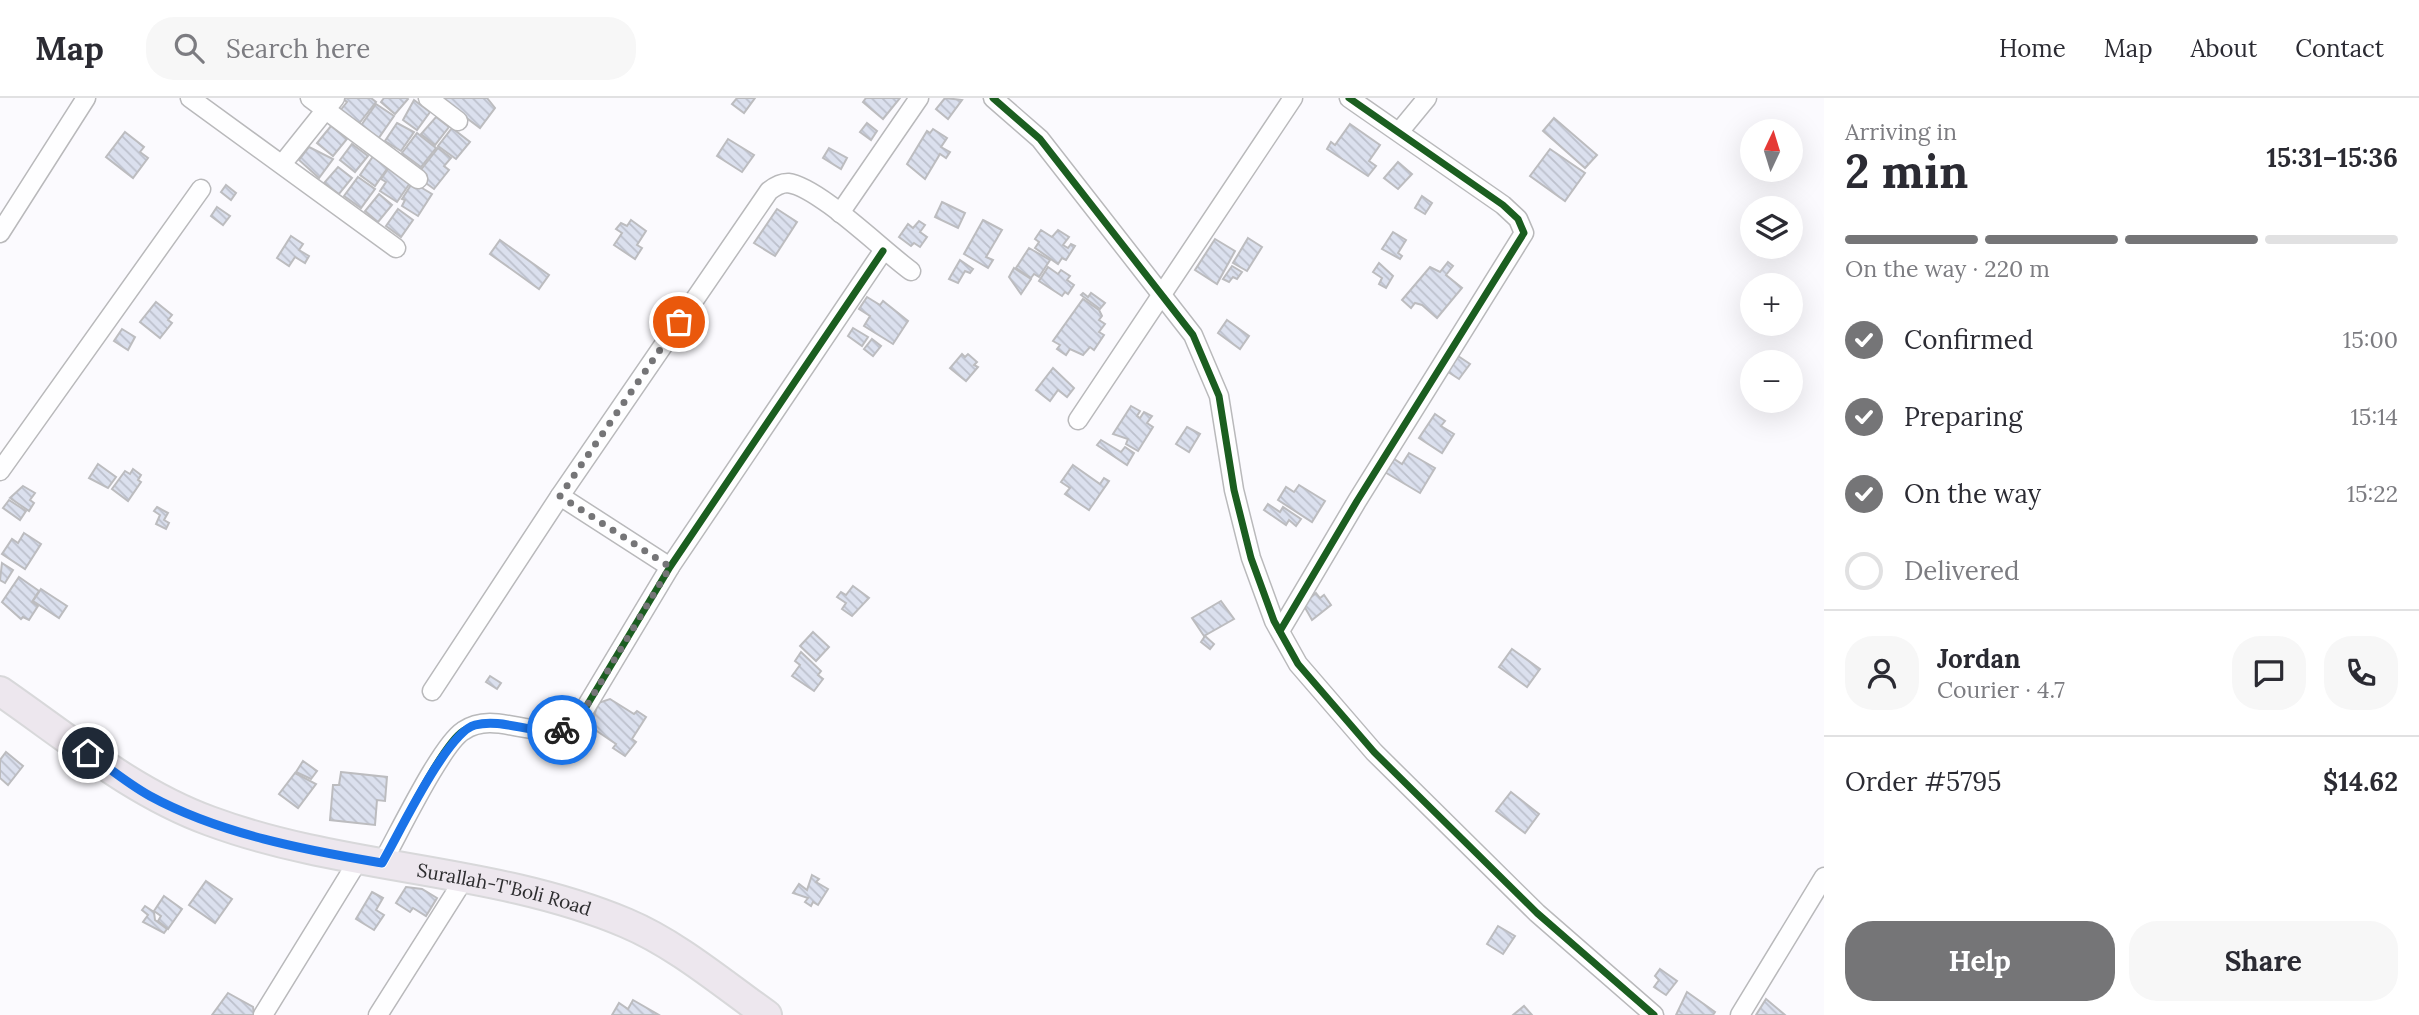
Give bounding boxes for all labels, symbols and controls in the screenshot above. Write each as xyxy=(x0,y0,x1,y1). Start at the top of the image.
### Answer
search box xyxy=(146,17,636,80)
text: Map xyxy=(35,27,104,69)
icon: search xyxy=(170,29,208,67)
text: Search here xyxy=(226,32,370,65)
text: Home xyxy=(1999,33,2066,64)
text: Map xyxy=(2104,33,2153,64)
text: About xyxy=(2191,33,2257,64)
text: Contact xyxy=(2295,33,2384,64)
text: Arriving in xyxy=(1845,117,1957,146)
north arrow xyxy=(1740,119,1802,182)
map controls xyxy=(1740,119,1803,413)
text: 15:31–15:36 xyxy=(2267,141,2398,174)
text: 2 min xyxy=(1845,142,1968,201)
button: layers xyxy=(1740,196,1803,259)
text: On the way · 220 m xyxy=(1845,254,2050,283)
button: + xyxy=(1740,273,1803,336)
pin xyxy=(649,292,709,352)
icon: bag xyxy=(660,303,698,341)
icon: check xyxy=(1845,321,1883,359)
text: Confirmed xyxy=(1904,323,2033,356)
text: 15:00 xyxy=(2343,325,2398,354)
button: − xyxy=(1740,350,1803,413)
icon: check xyxy=(1845,398,1883,436)
text: Preparing xyxy=(1904,400,2023,433)
text: 15:14 xyxy=(2351,402,2398,431)
icon: check xyxy=(1845,475,1883,513)
text: On the way xyxy=(1904,477,2041,510)
text: 15:22 xyxy=(2347,479,2398,508)
text: Delivered xyxy=(1904,554,2020,587)
button: person xyxy=(1845,636,1919,710)
button: chat xyxy=(2232,636,2306,710)
button: phone xyxy=(2324,636,2398,710)
text: Jordan xyxy=(1937,642,2021,675)
text: Courier · 4.7 xyxy=(1937,675,2065,704)
courier xyxy=(527,695,597,765)
icon: bike xyxy=(543,711,581,749)
pin xyxy=(58,723,118,783)
icon: home xyxy=(69,734,107,772)
text: Order #5795 xyxy=(1845,765,2001,798)
text: $14.62 xyxy=(2323,765,2398,798)
street label: Surallah-T'Boli Road xyxy=(415,858,594,921)
button: Help xyxy=(1845,921,2115,1001)
button: Share xyxy=(2129,921,2398,1001)

